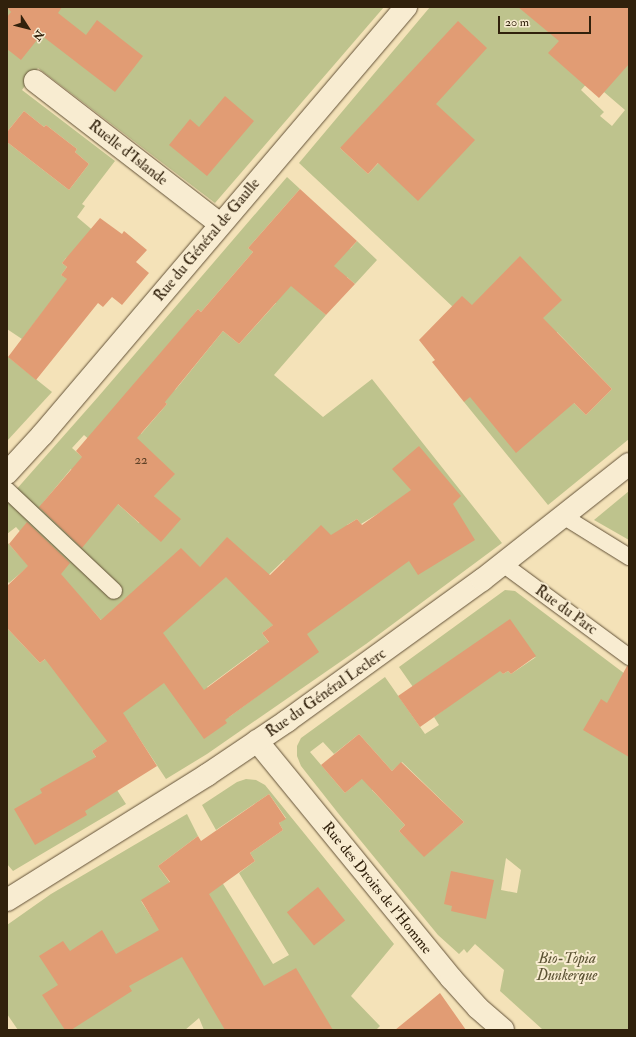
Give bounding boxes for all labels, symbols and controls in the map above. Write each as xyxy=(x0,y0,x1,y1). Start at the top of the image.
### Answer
north arrow xyxy=(8,8,48,48)
scale bar xyxy=(500,8,593,34)
text: 20 m xyxy=(505,15,529,30)
text: N xyxy=(30,28,46,43)
street label: Ruelle d'Islande xyxy=(85,117,171,189)
street label: Rue du Général de Gaulle xyxy=(150,175,264,305)
house number: 22 xyxy=(134,452,148,468)
street label: Rue du Parc xyxy=(531,581,601,639)
street label: Rue du Général Leclerc xyxy=(262,645,390,741)
street label: Rue des Droits de l'Homme xyxy=(318,818,436,958)
park label: Bio-Topia Dunkerque xyxy=(537,949,597,984)

